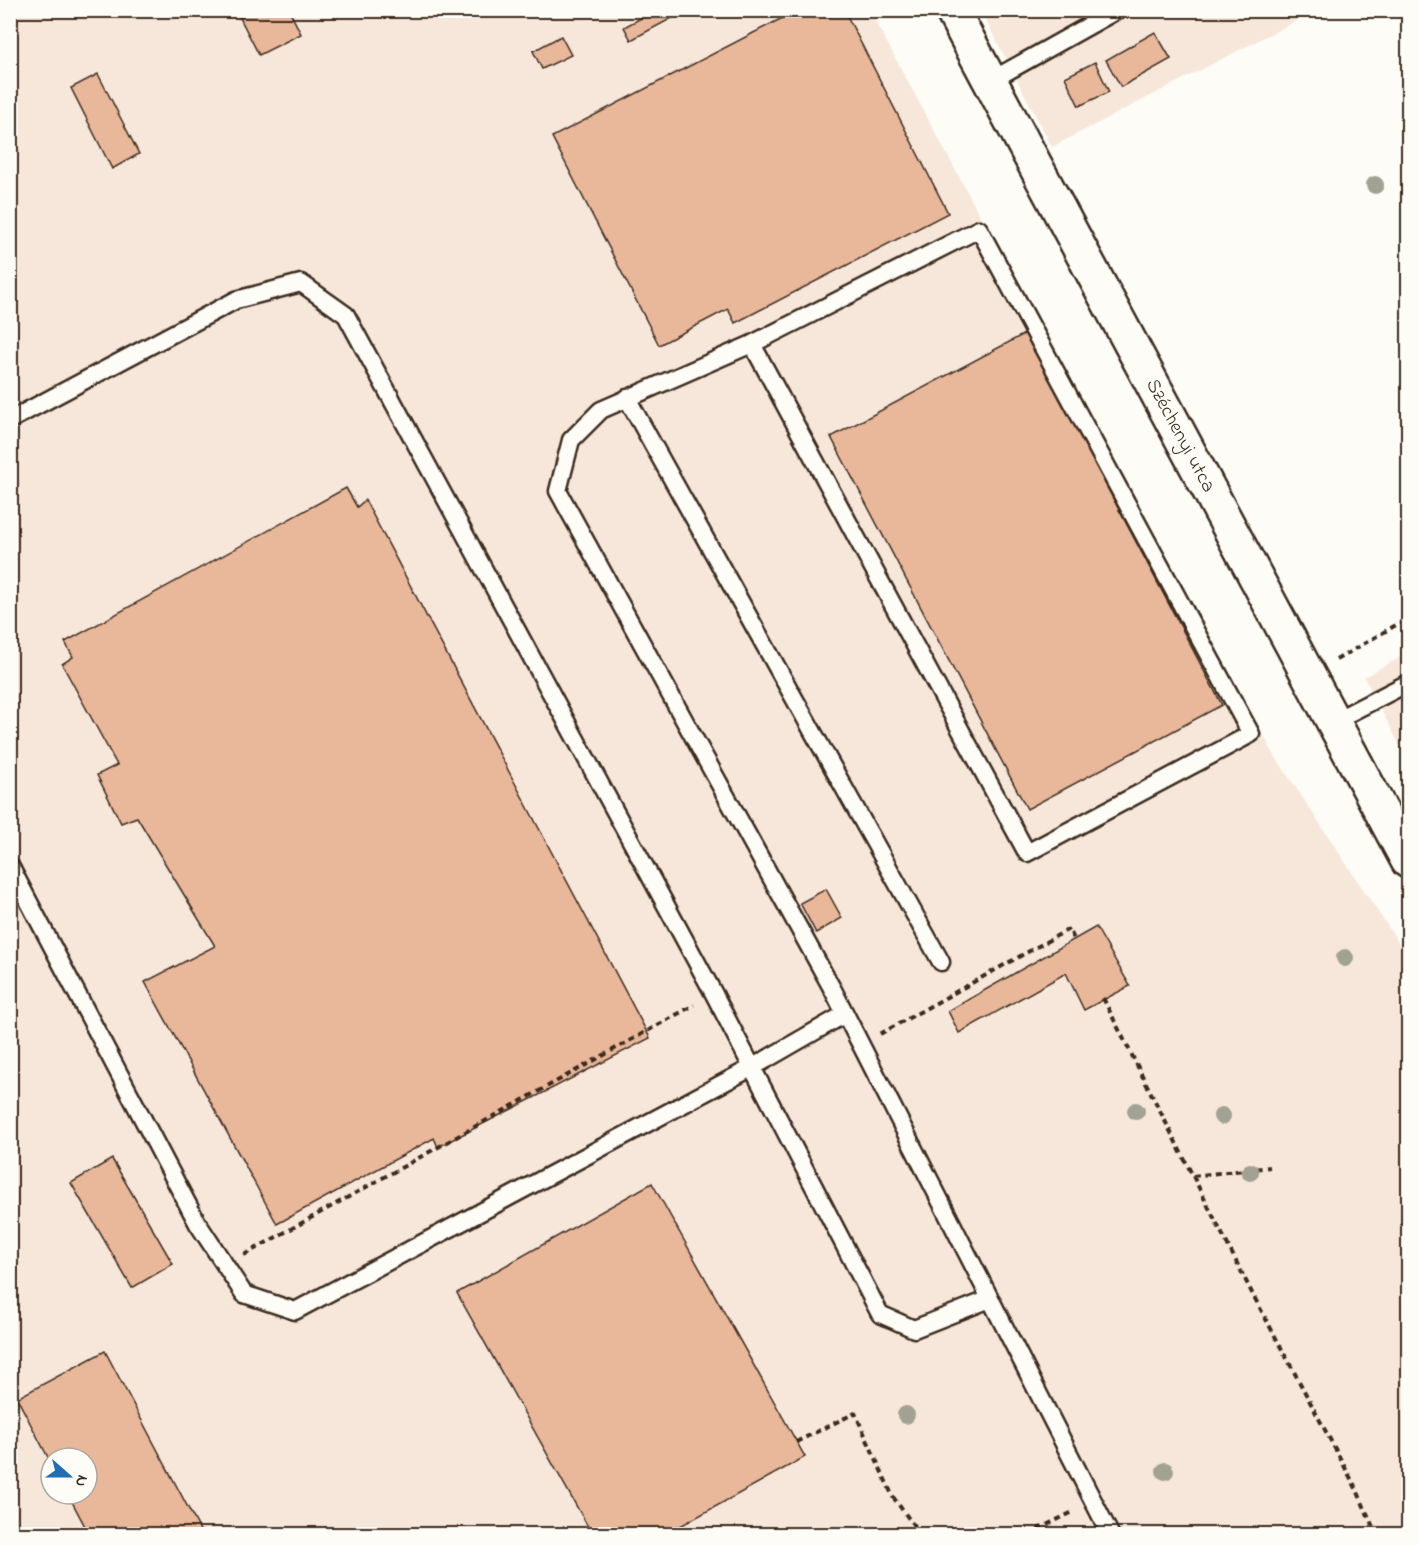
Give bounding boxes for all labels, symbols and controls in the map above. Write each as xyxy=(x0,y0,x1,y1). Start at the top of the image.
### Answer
street label: Széchenyi utca xyxy=(1138,374,1222,498)
north arrow xyxy=(39,1446,99,1506)
text: N xyxy=(68,1471,94,1490)

